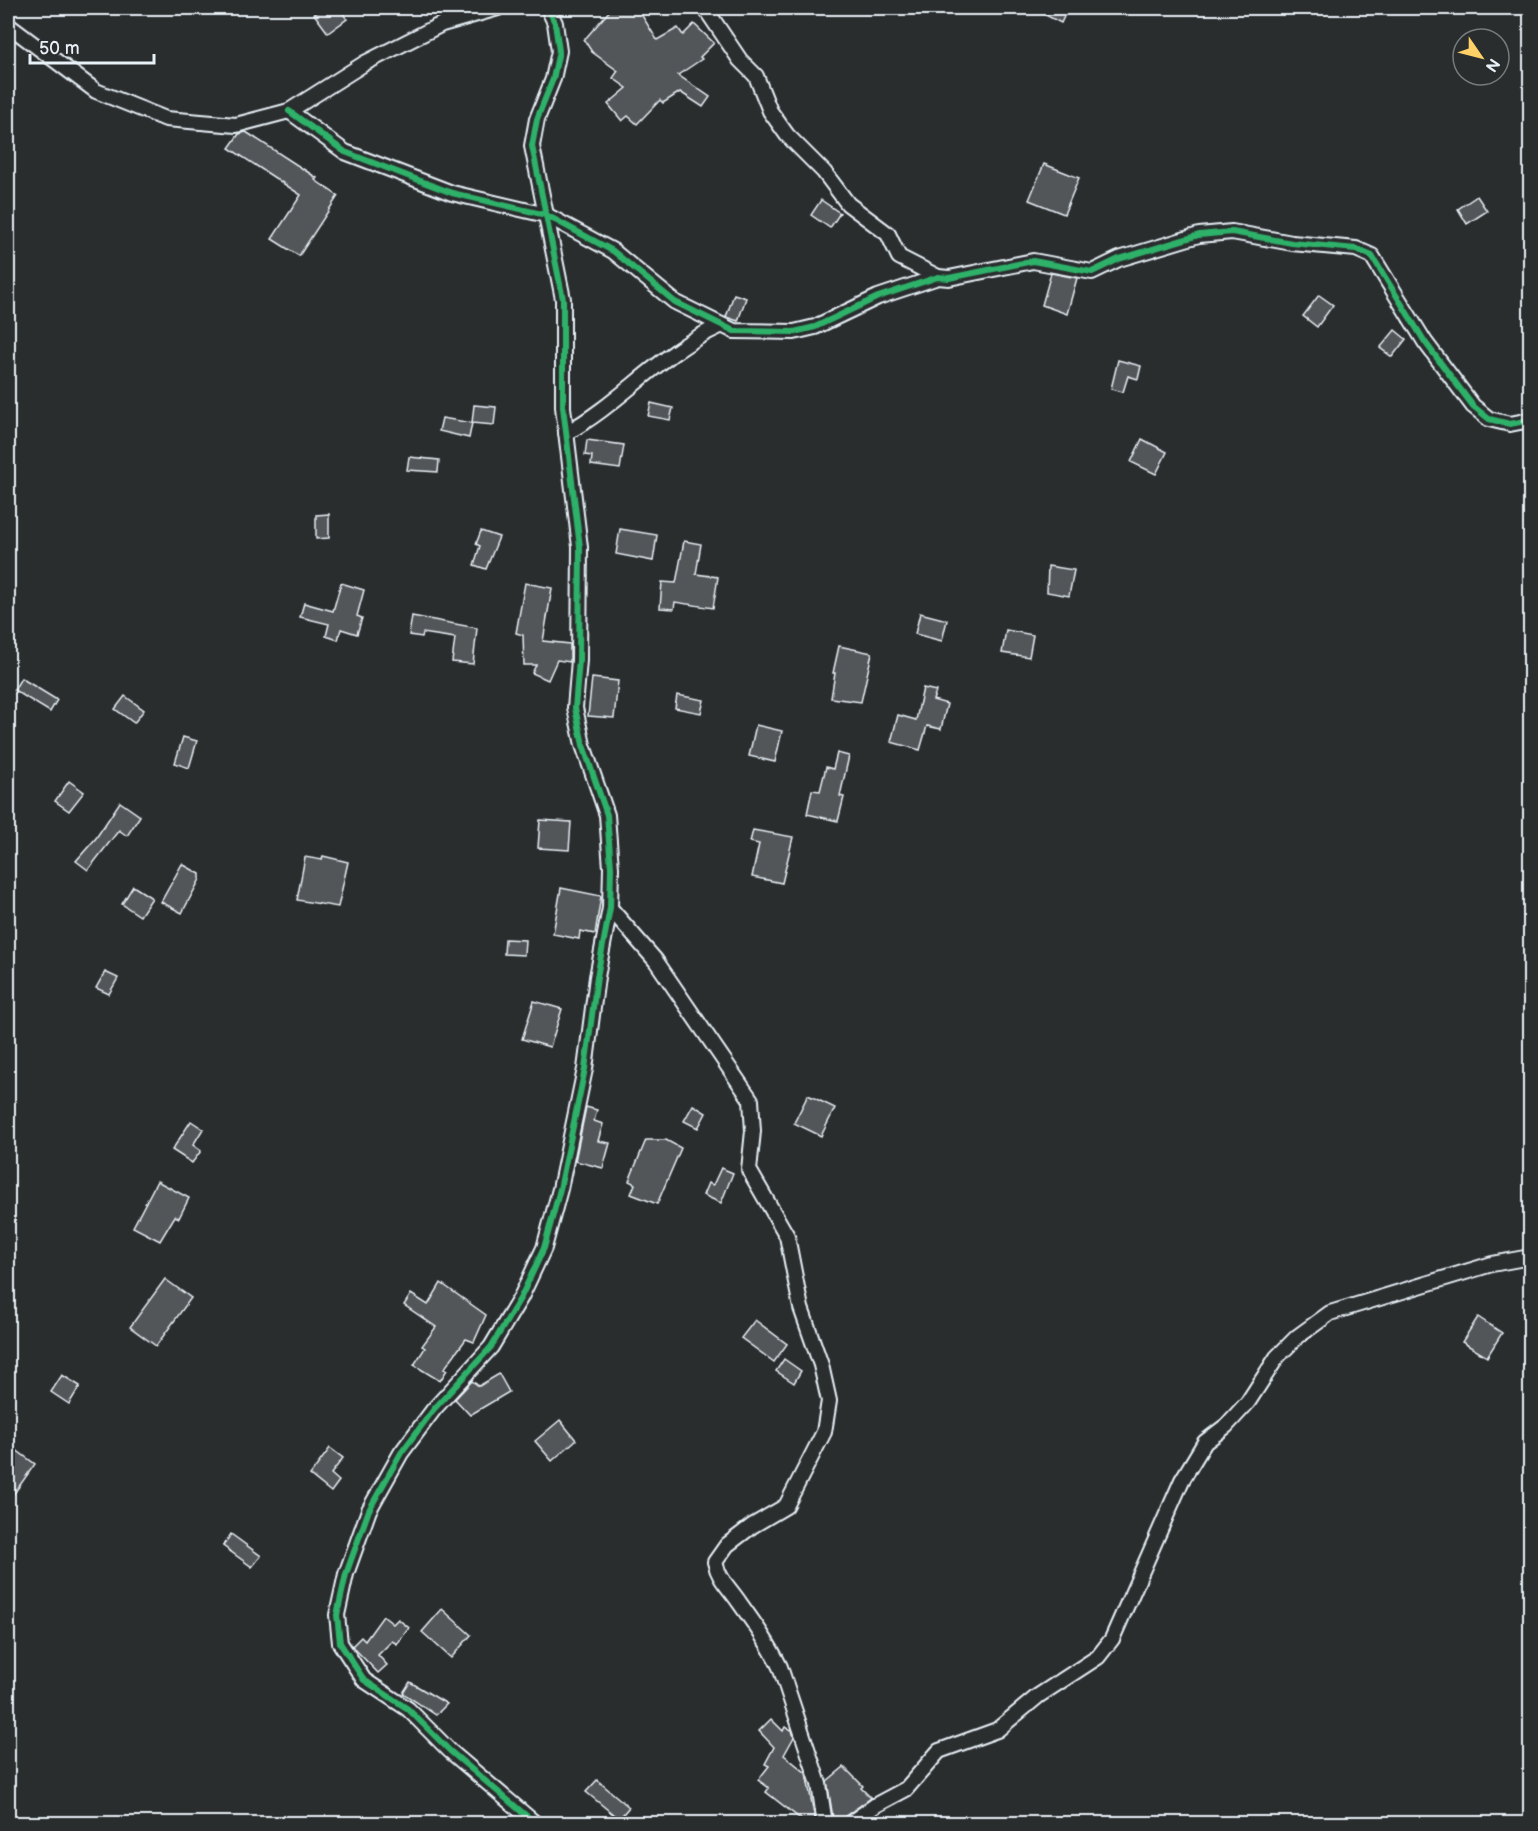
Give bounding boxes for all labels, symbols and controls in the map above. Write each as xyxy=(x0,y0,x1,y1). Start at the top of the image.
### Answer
scale bar xyxy=(30,27,154,65)
north arrow xyxy=(1451,27,1511,87)
text: 50 m xyxy=(39,38,80,59)
text: N xyxy=(1481,54,1503,75)

